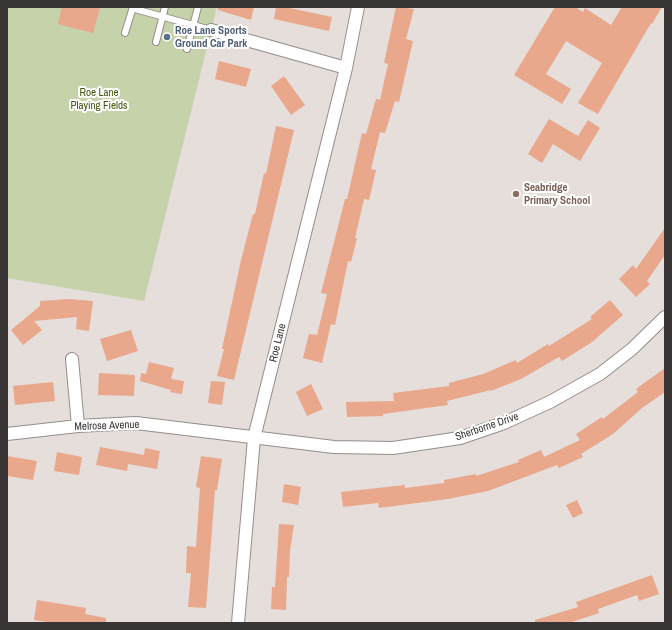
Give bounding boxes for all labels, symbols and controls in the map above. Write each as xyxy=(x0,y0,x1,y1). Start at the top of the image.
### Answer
place label: Roe Lane Sports Ground Car Park xyxy=(175,24,247,50)
marker: Roe Lane Sports Ground Car Park xyxy=(162,32,172,42)
park label: Roe Lane Playing Fields xyxy=(70,86,128,112)
place label: Seabridge Primary School xyxy=(524,181,590,207)
marker: Seabridge Primary School xyxy=(511,189,521,199)
street label: Roe Lane xyxy=(267,322,289,364)
street label: Sherborne Drive xyxy=(454,410,520,444)
street label: Melrose Avenue xyxy=(74,418,140,434)

